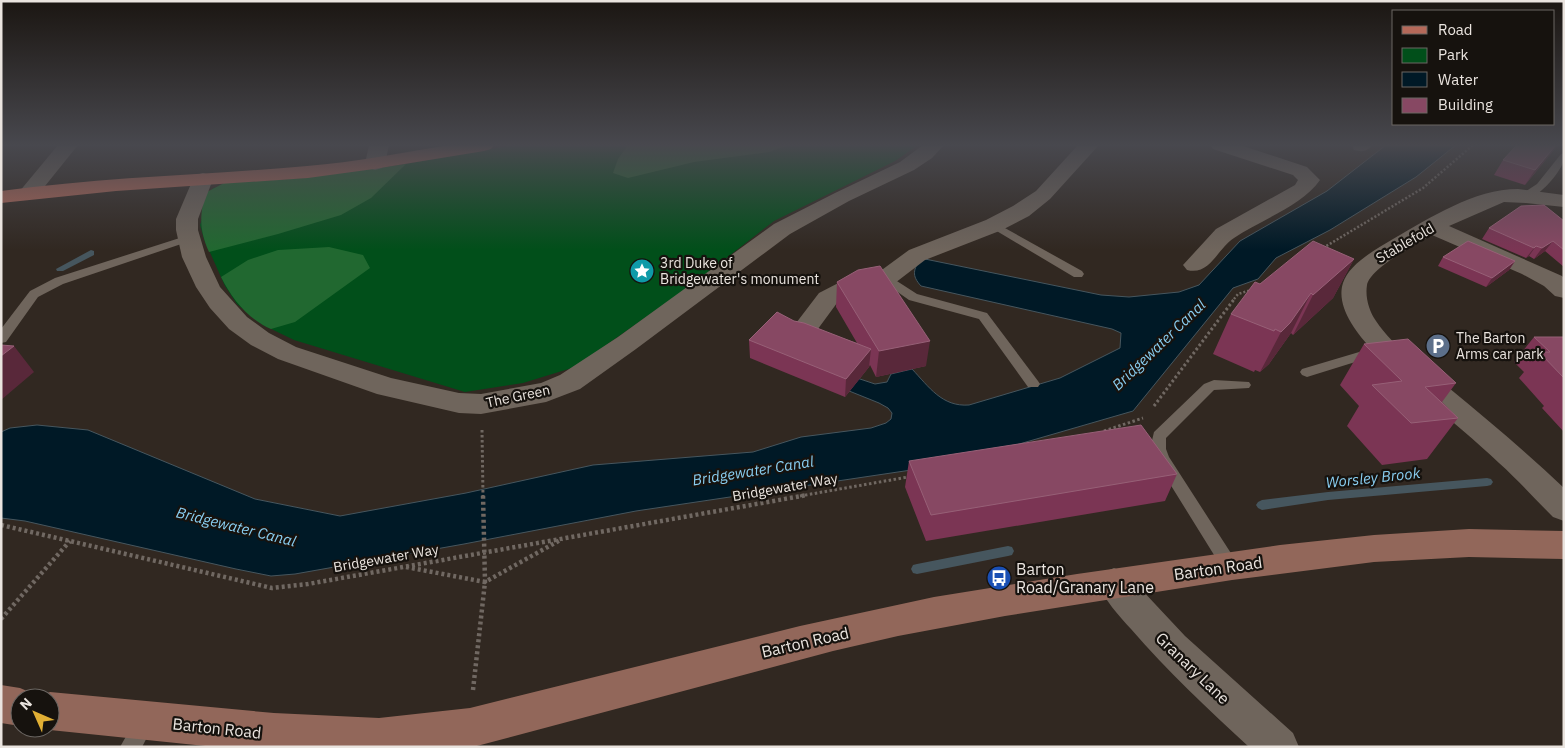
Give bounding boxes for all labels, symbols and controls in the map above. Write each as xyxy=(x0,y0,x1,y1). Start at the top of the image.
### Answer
legend xyxy=(1392,10,1555,125)
text: Road xyxy=(1438,20,1473,39)
text: Park xyxy=(1438,45,1468,64)
text: Water xyxy=(1438,70,1479,89)
text: Building xyxy=(1438,95,1493,114)
street label: Stablefold xyxy=(1373,219,1437,267)
place label: 3rd Duke of Bridgewater's monument xyxy=(660,254,819,288)
place icon: 3rd Duke of Bridgewater's monument xyxy=(629,258,655,284)
water label: Bridgewater Canal xyxy=(1108,295,1209,394)
place label: The Barton Arms car park xyxy=(1456,329,1544,363)
parking icon: The Barton Arms car park xyxy=(1425,333,1451,359)
street label: The Green xyxy=(484,380,552,412)
water label: Bridgewater Canal xyxy=(691,452,815,489)
water label: Worsley Brook xyxy=(1325,463,1421,492)
street label: Bridgewater Way xyxy=(731,469,839,505)
water label: Bridgewater Canal xyxy=(174,502,298,551)
street label: Bridgewater Way xyxy=(332,540,440,576)
street label: Barton Road xyxy=(1172,552,1264,584)
place label: Barton Road/Granary Lane xyxy=(1016,559,1154,597)
bus stop icon: Barton Road/Granary Lane xyxy=(986,565,1012,591)
street label: Barton Road xyxy=(759,622,851,662)
street label: Granary Lane xyxy=(1152,628,1234,708)
north arrow xyxy=(10,688,60,738)
text: N xyxy=(16,694,36,714)
street label: Barton Road xyxy=(172,713,262,743)

